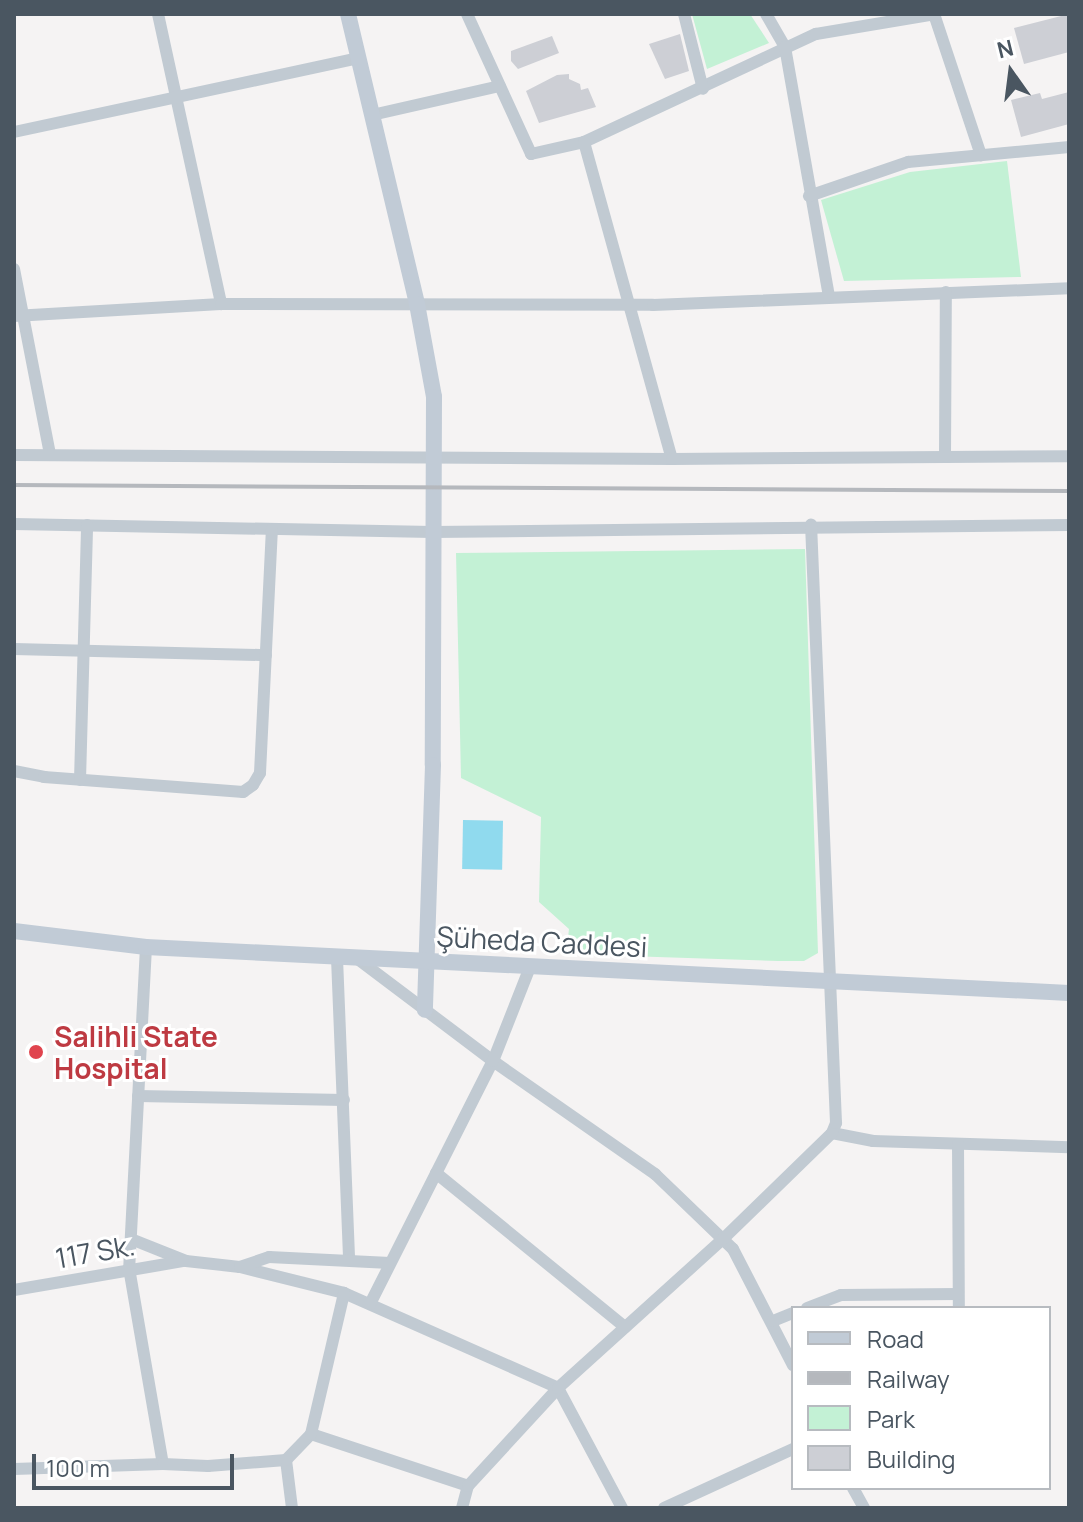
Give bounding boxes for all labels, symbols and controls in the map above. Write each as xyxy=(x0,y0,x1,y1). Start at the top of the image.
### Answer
north arrow xyxy=(971,32,1051,112)
text: N xyxy=(994,32,1016,65)
street label: Şüheda Caddesi xyxy=(436,919,648,963)
place label: Salihli State Hospital xyxy=(54,1019,218,1085)
marker: Salihli State Hospital xyxy=(25,1041,47,1063)
street label: 117 Sk. xyxy=(53,1228,137,1274)
legend xyxy=(791,1306,1051,1490)
text: Road xyxy=(867,1322,924,1355)
text: Railway xyxy=(867,1362,950,1395)
text: Park xyxy=(867,1402,915,1435)
scale bar xyxy=(36,1438,238,1488)
text: Building xyxy=(867,1442,955,1475)
text: 100 m xyxy=(46,1451,110,1484)

